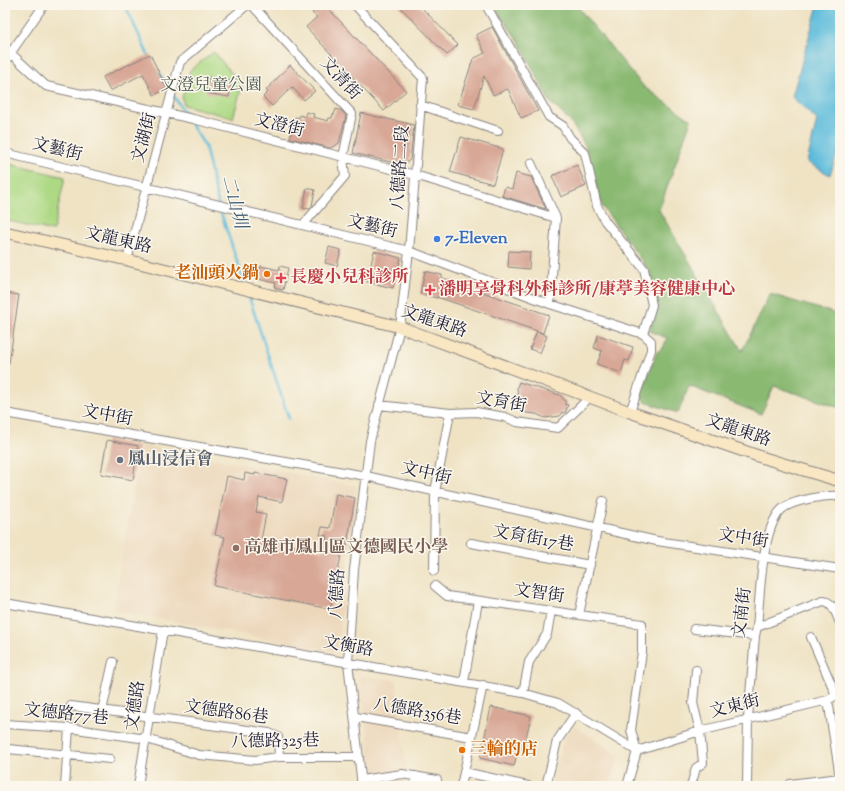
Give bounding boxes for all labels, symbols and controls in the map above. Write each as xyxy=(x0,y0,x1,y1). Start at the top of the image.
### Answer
street label: 文清街 xyxy=(314,52,366,106)
park label: 文澄兒童公園 xyxy=(160,74,262,98)
street label: 文澄街 xyxy=(251,108,307,144)
street label: 文湖街 xyxy=(127,110,163,166)
street label: 八德路二段 xyxy=(386,125,416,211)
street label: 文藝街 xyxy=(29,132,85,168)
water label: 二山圳 xyxy=(213,173,253,234)
street label: 文藝街 xyxy=(344,209,400,245)
street label: 文龍東路 xyxy=(82,222,154,260)
place label: 7-Eleven xyxy=(445,227,509,251)
marker: 7-Eleven xyxy=(432,234,442,244)
place label: 老汕頭火鍋 xyxy=(174,262,259,286)
place label: 長慶小兒科診所 xyxy=(290,266,409,290)
marker: 老汕頭火鍋 xyxy=(262,269,272,279)
marker: 長慶小兒科診所 xyxy=(275,272,287,284)
place label: 潘明享骨科外科診所/康葶美容健康中心 xyxy=(439,278,735,302)
marker: 潘明享骨科外科診所/康葶美容健康中心 xyxy=(424,284,436,296)
street label: 文龍東路 xyxy=(398,300,470,344)
street label: 文育街 xyxy=(474,387,528,419)
street label: 文中街 xyxy=(80,400,134,432)
street label: 文龍東路 xyxy=(702,409,774,453)
place label: 鳳山浸信會 xyxy=(128,448,213,472)
marker: 鳳山浸信會 xyxy=(115,455,125,465)
street label: 文中街 xyxy=(398,457,454,491)
street label: 文育街17巷 xyxy=(490,520,576,558)
street label: 文中街 xyxy=(716,523,770,555)
place label: 高雄市鳳山區文德國民小學 xyxy=(244,536,448,560)
marker: 高雄市鳳山區文德國民小學 xyxy=(231,543,241,553)
street label: 八德路 xyxy=(324,568,352,620)
street label: 文智街 xyxy=(512,579,566,609)
street label: 文南街 xyxy=(728,586,758,640)
street label: 文衡路 xyxy=(321,631,375,663)
street label: 文德路 xyxy=(121,679,151,733)
street label: 文東街 xyxy=(707,689,763,725)
street label: 八德路356巷 xyxy=(371,692,463,732)
street label: 文德路86巷 xyxy=(182,695,270,731)
street label: 文德路77巷 xyxy=(22,699,110,731)
street label: 八德路325巷 xyxy=(230,729,320,755)
place label: 三輪的店 xyxy=(470,738,538,762)
marker: 三輪的店 xyxy=(457,745,467,755)

